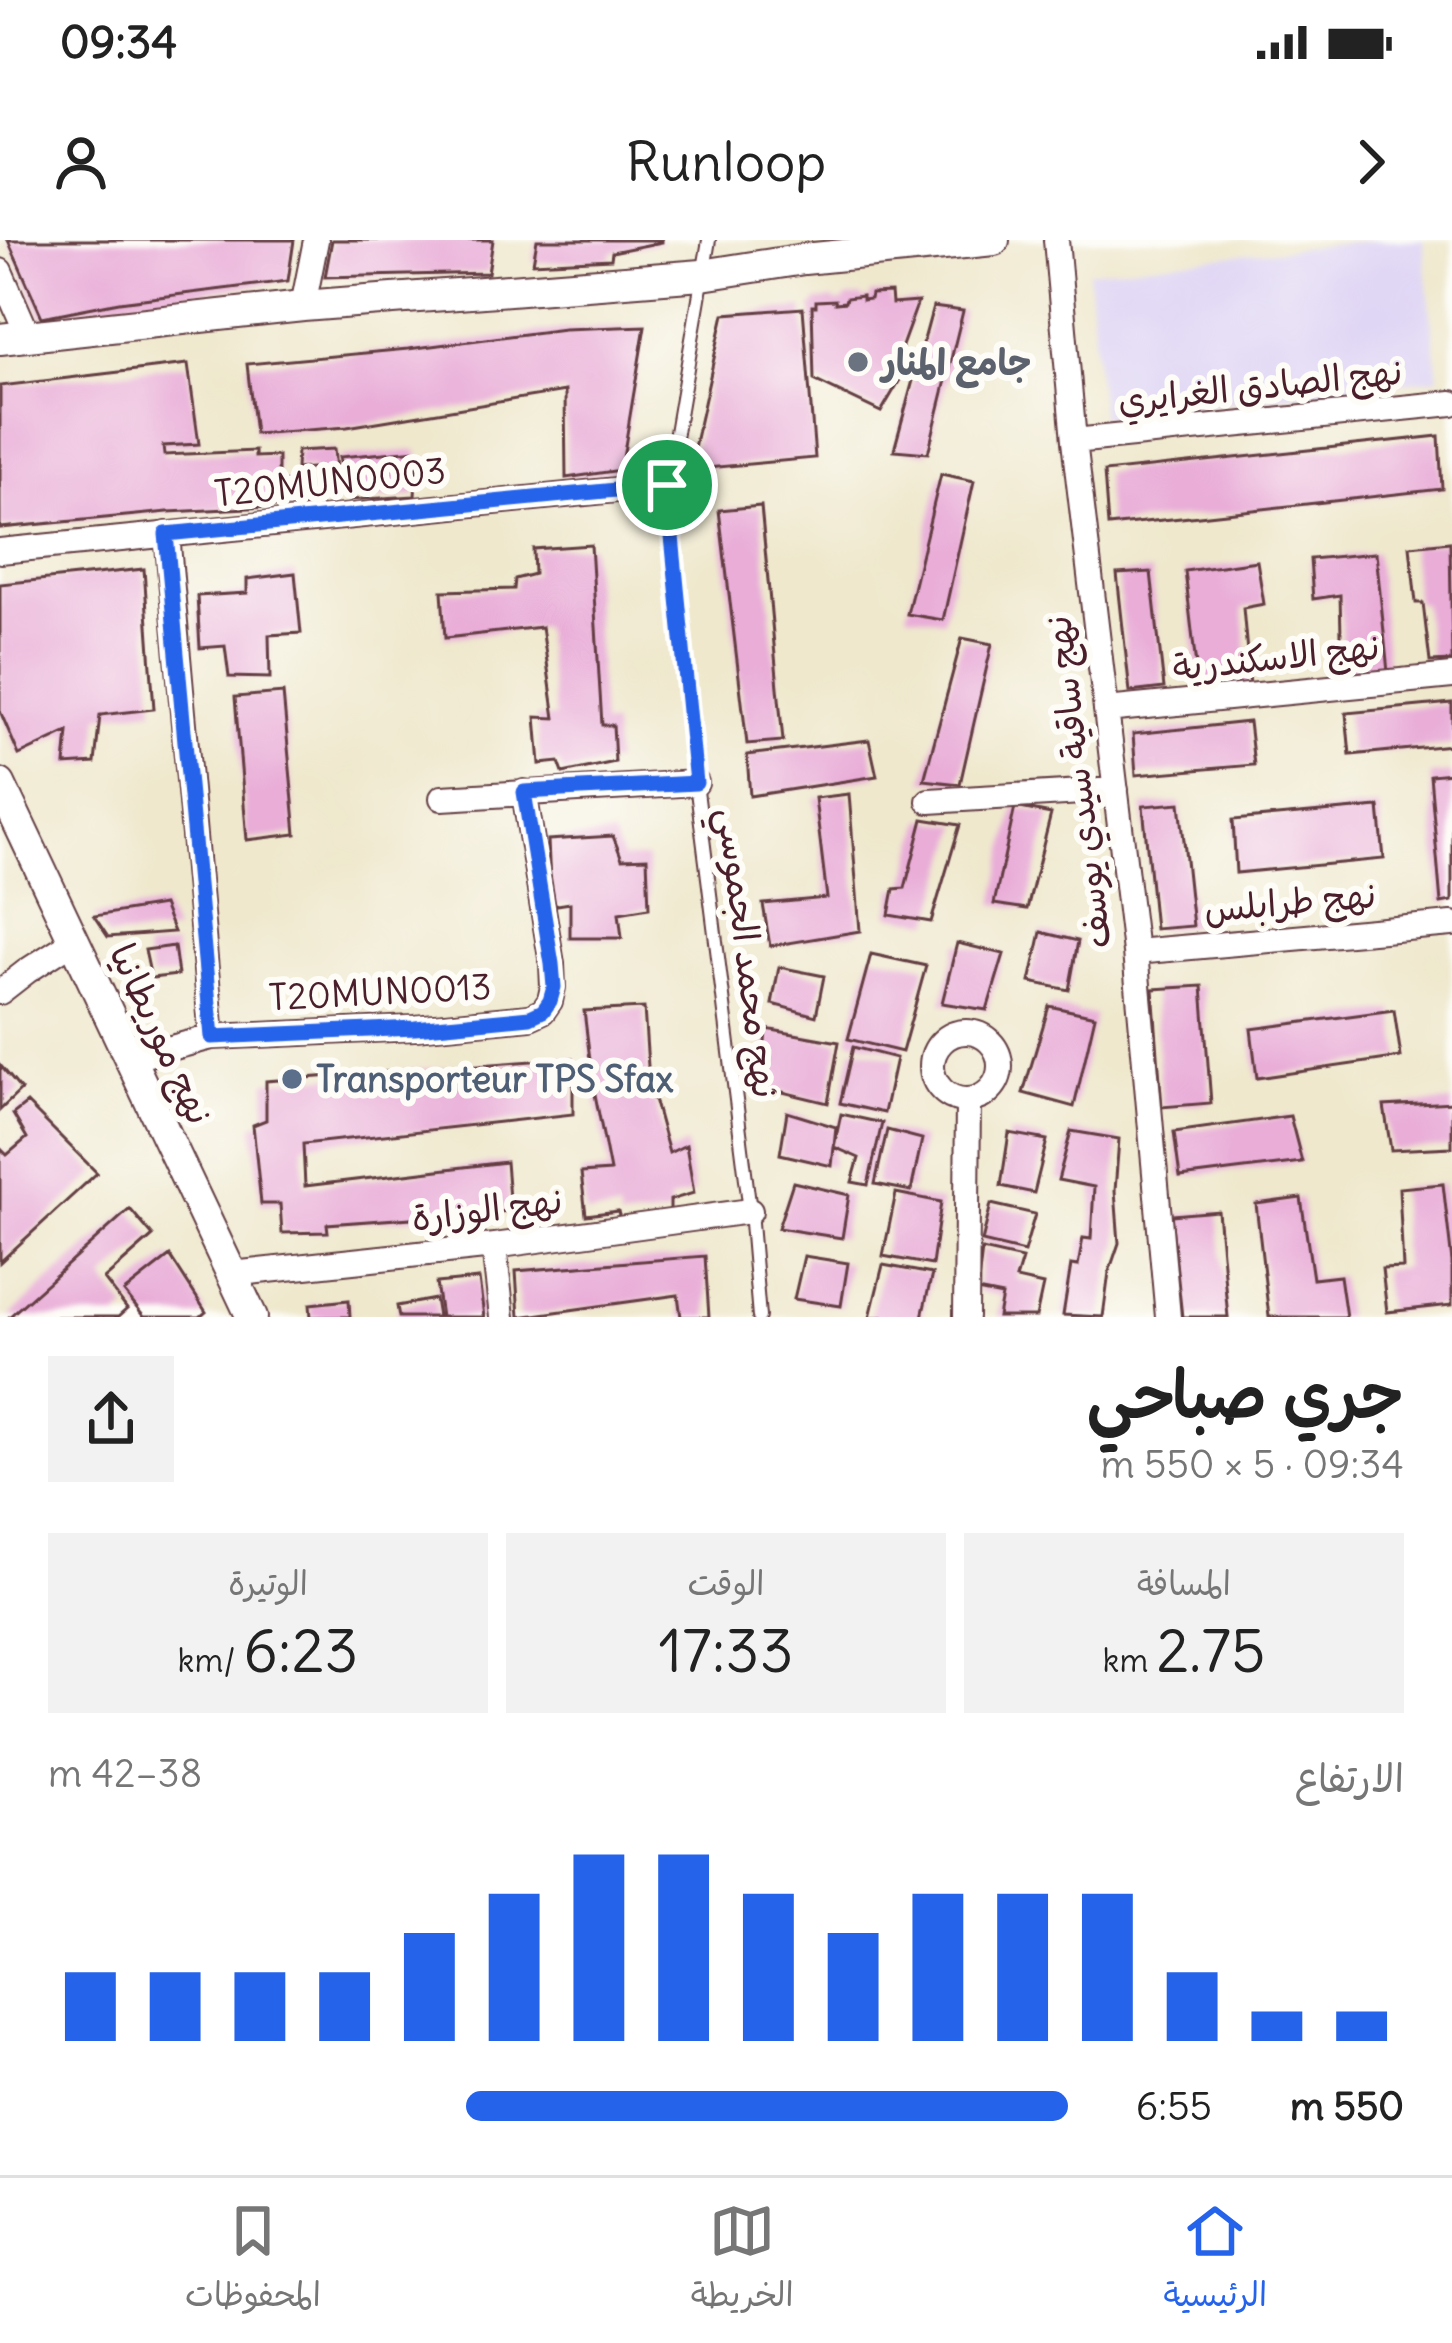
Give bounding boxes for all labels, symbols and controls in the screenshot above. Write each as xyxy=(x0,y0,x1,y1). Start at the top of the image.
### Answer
text: 09:34 xyxy=(60,14,177,70)
text: Runloop xyxy=(626,128,826,196)
icon: person xyxy=(48,129,114,195)
icon: forward xyxy=(1338,129,1404,195)
place label: جامع المنار xyxy=(879,340,1031,389)
marker: جامع المنار xyxy=(845,349,871,375)
street label: نهج الصادق الغرايري xyxy=(1116,349,1405,426)
pin xyxy=(616,434,718,536)
street label: T20MUN0003 xyxy=(212,447,448,517)
icon: arrive xyxy=(634,452,700,518)
street label: نهج ساقية سيدي يوسف xyxy=(1035,613,1124,951)
street label: نهج الاسكندرية xyxy=(1170,624,1382,692)
street label: نهج محمد الجموسي xyxy=(699,805,788,1102)
street label: نهج طرابلس xyxy=(1202,872,1378,934)
street label: نهج موريطانيا xyxy=(98,937,222,1132)
street label: T20MUN0013 xyxy=(267,964,493,1020)
place label: Transporteur TPS Sfax xyxy=(316,1057,674,1102)
marker: Transporteur TPS Sfax xyxy=(279,1066,305,1092)
street label: نهج الوزارة xyxy=(409,1177,565,1243)
text: جري صباحي xyxy=(1087,1353,1404,1436)
button: share xyxy=(48,1356,174,1482)
text: 09:34 · 5 × 550 m xyxy=(1100,1440,1404,1489)
text: الوتيرة xyxy=(228,1562,308,1604)
text: الوقت xyxy=(688,1562,765,1604)
text: المسافة xyxy=(1137,1562,1231,1604)
text: 6:23 xyxy=(243,1613,358,1688)
text: 17:33 xyxy=(659,1613,793,1688)
text: 2.75 xyxy=(1156,1613,1265,1688)
text: /km xyxy=(178,1639,243,1681)
text: km xyxy=(1103,1639,1156,1681)
text: 38–42 m xyxy=(48,1749,202,1798)
text: الارتفاع xyxy=(1295,1754,1404,1803)
text: 6:55 xyxy=(1136,2082,1212,2131)
text: 550 m xyxy=(1290,2082,1404,2131)
tab: المحفوظات xyxy=(185,2198,321,2324)
tab: الخريطة xyxy=(691,2198,794,2324)
tab: الرئيسية xyxy=(1163,2198,1267,2324)

